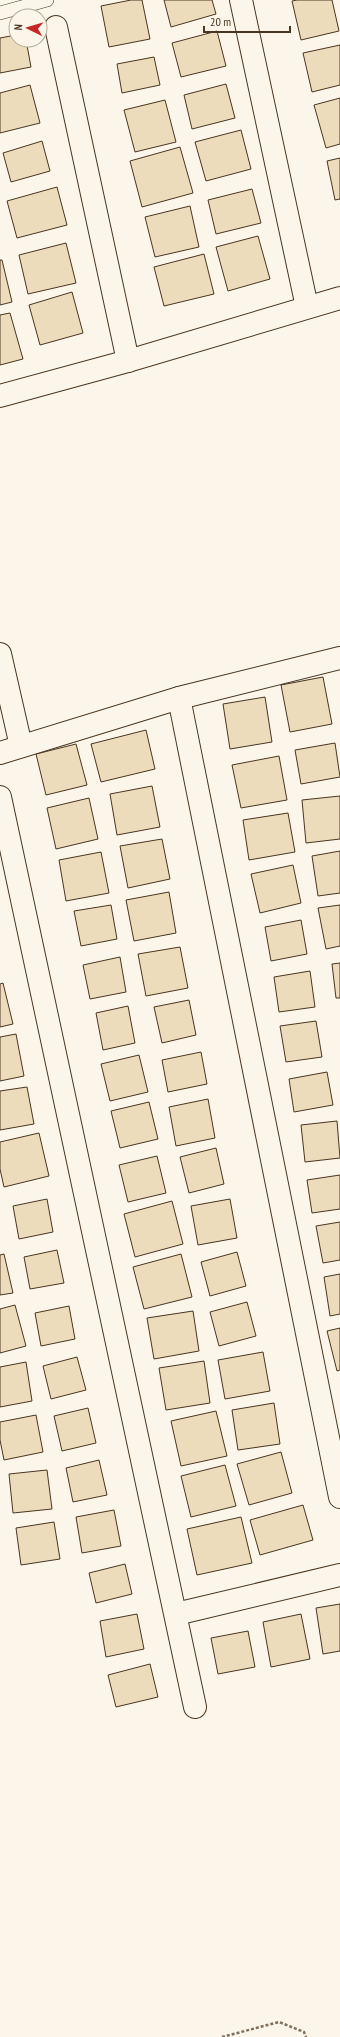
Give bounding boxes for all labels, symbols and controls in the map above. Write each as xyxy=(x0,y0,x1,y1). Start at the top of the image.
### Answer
north arrow xyxy=(8,8,48,48)
scale bar xyxy=(204,8,290,34)
text: 20 m xyxy=(210,14,231,29)
text: N xyxy=(11,24,25,31)

